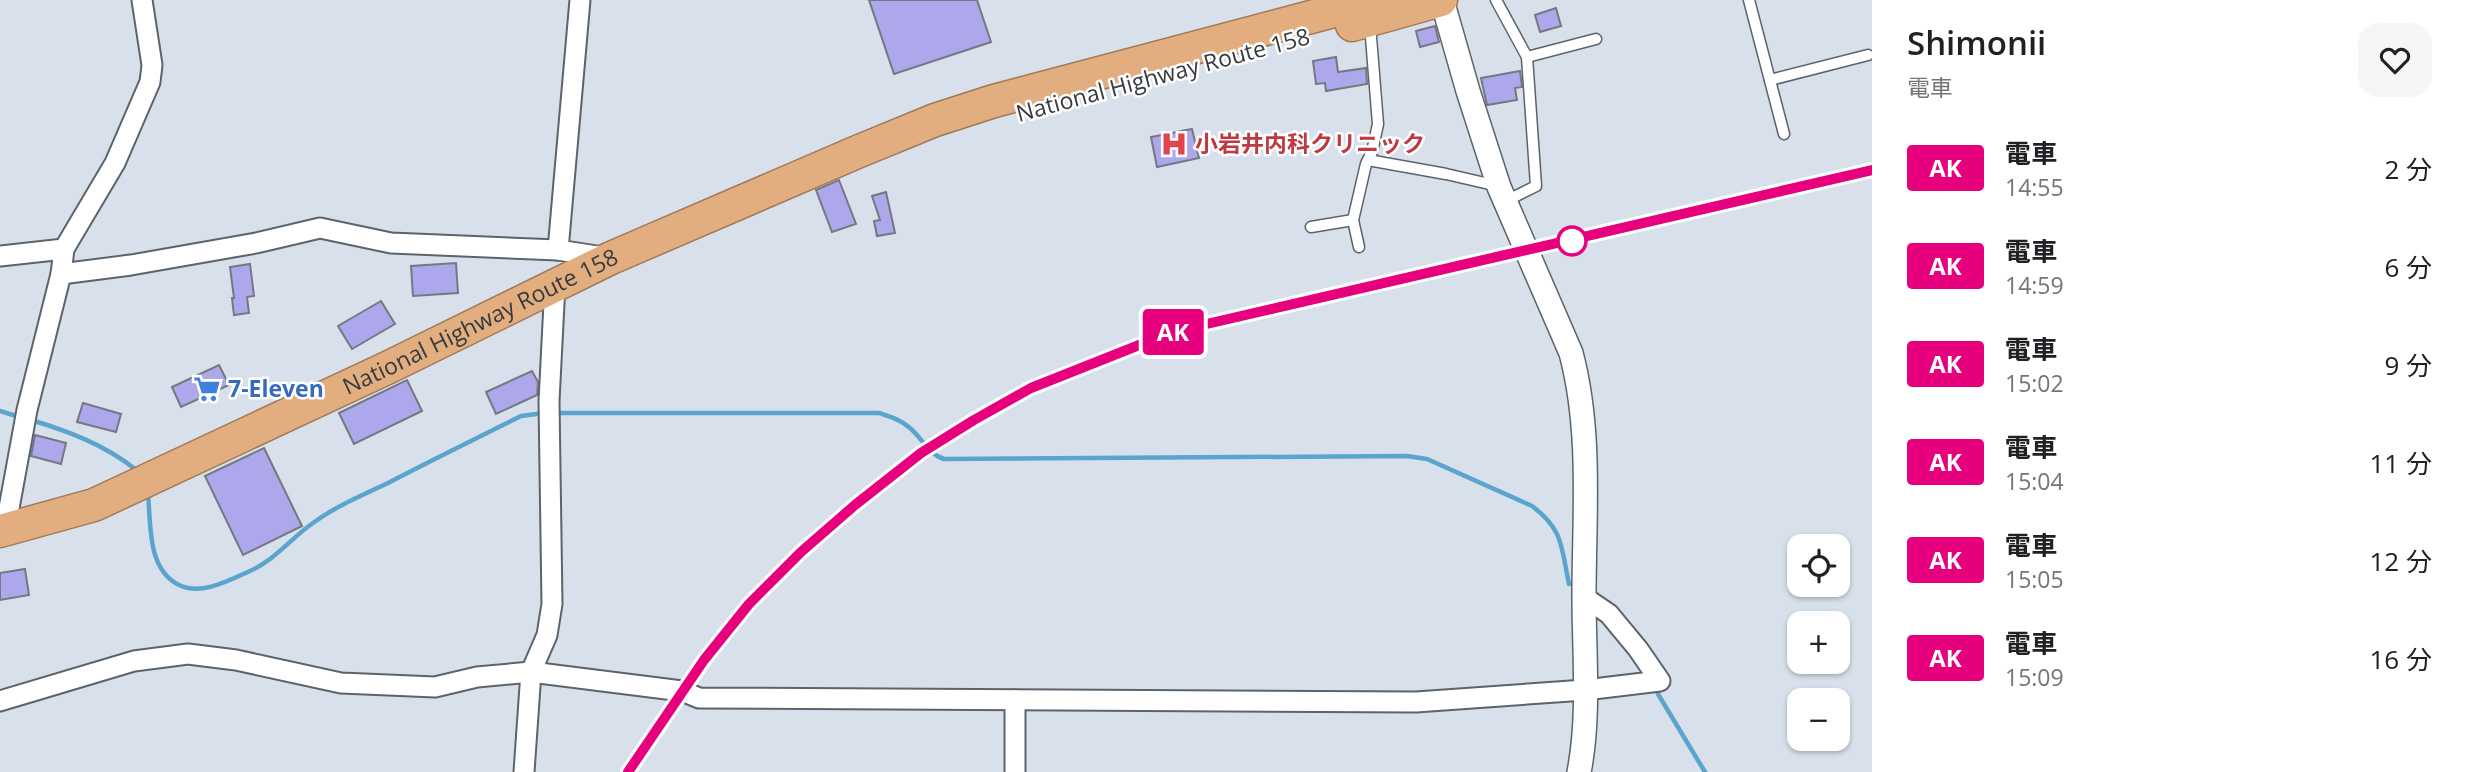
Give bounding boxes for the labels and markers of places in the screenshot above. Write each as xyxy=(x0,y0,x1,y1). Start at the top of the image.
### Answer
place label: 小岩井内科クリニック xyxy=(1195,127,1425,159)
hospital icon: 小岩井内科クリニック xyxy=(1159,129,1189,159)
unlabelled marker xyxy=(1557,226,1587,256)
place label: 7-Eleven xyxy=(228,372,324,404)
supermarket icon: 7-Eleven xyxy=(192,374,222,404)

